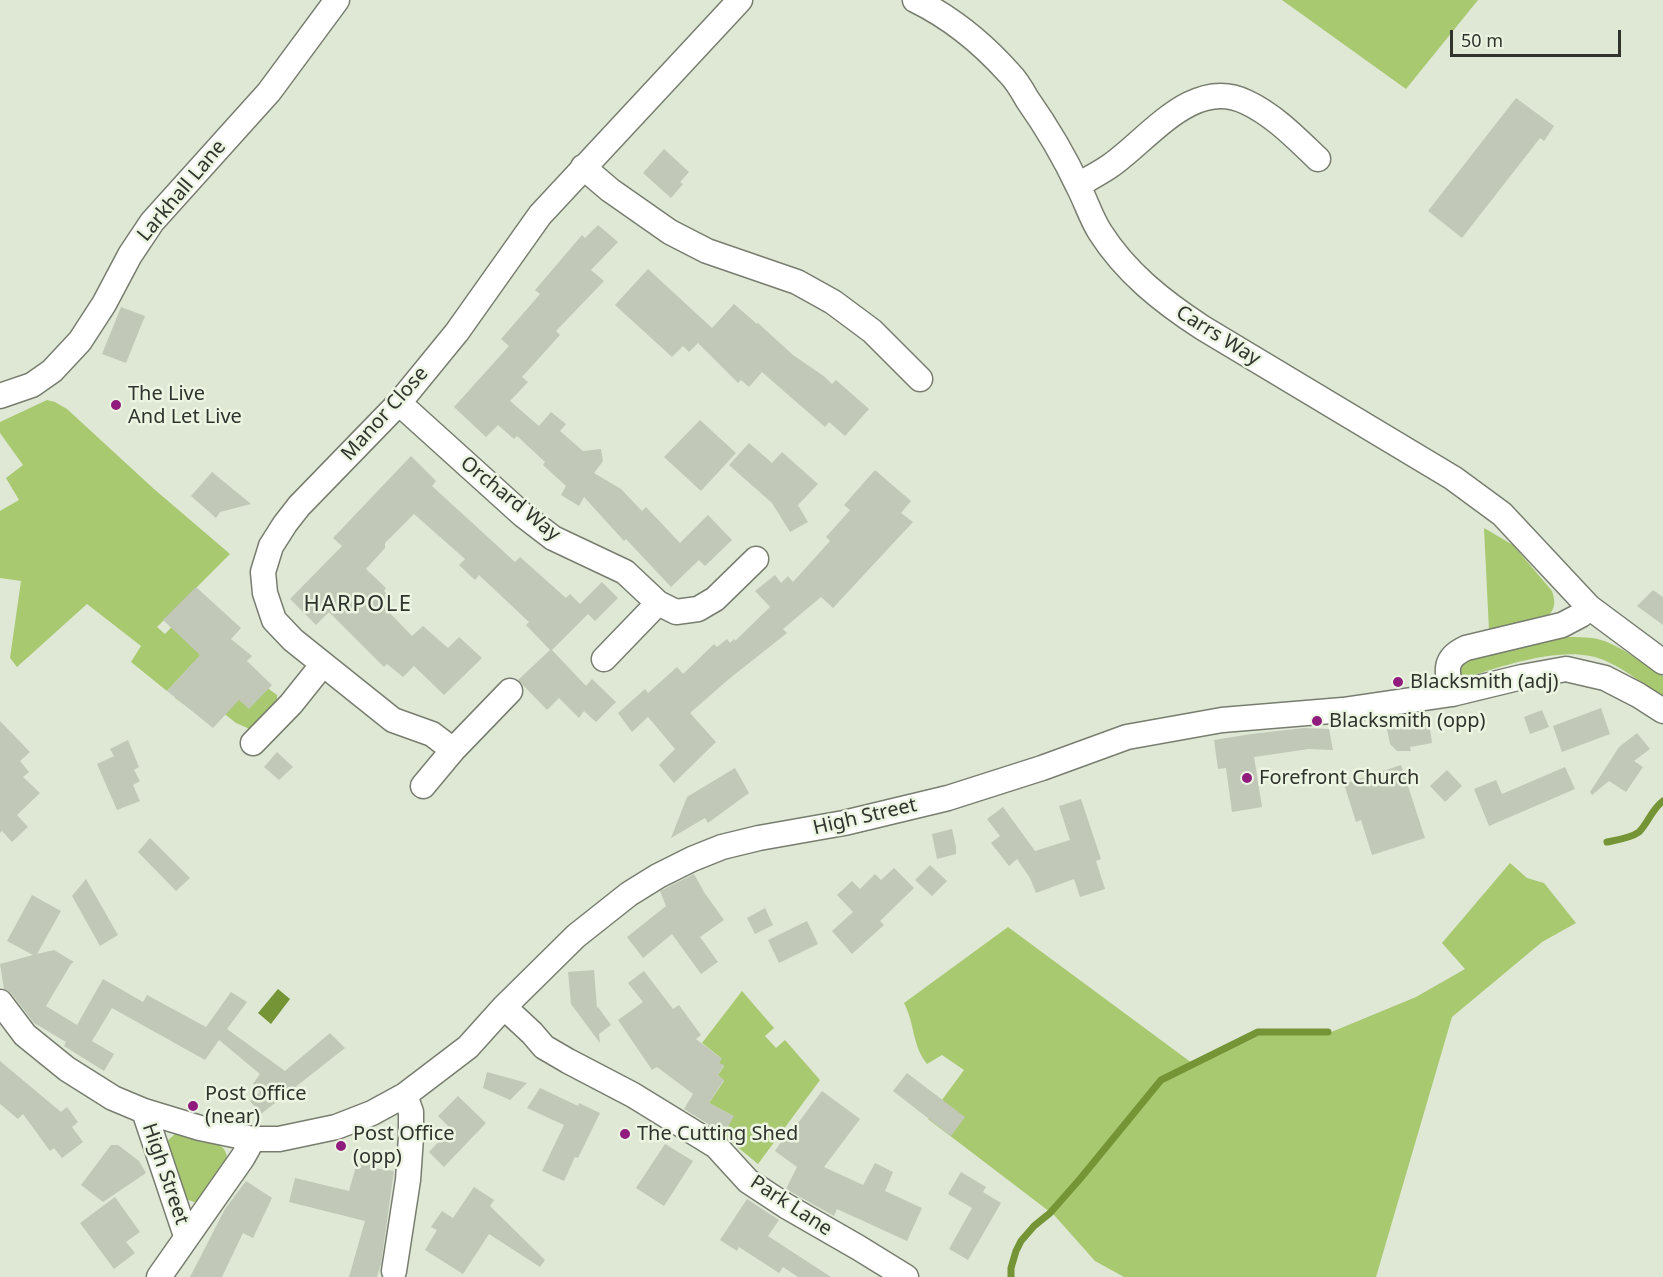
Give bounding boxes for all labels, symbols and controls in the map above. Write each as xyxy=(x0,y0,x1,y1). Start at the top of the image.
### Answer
scale bar xyxy=(1453,18,1624,56)
text: 50 m xyxy=(1461,28,1503,52)
street label: Larkhall Lane xyxy=(133,135,231,247)
street label: Carrs Way xyxy=(1171,301,1265,371)
street label: Manor Close xyxy=(337,362,433,466)
place label: The Live And Let Live xyxy=(128,382,242,429)
marker: The Live And Let Live xyxy=(109,398,123,412)
street label: Orchard Way xyxy=(455,451,565,547)
district label: HARPOLE xyxy=(304,592,412,618)
place label: Blacksmith (adj) xyxy=(1410,670,1559,694)
marker: Blacksmith (adj) xyxy=(1391,675,1405,689)
place label: Blacksmith (opp) xyxy=(1329,709,1486,733)
marker: Blacksmith (opp) xyxy=(1310,714,1324,728)
place label: Forefront Church xyxy=(1259,766,1419,790)
marker: Forefront Church xyxy=(1240,771,1254,785)
street label: High Street xyxy=(811,793,919,841)
place label: Post Office (near) xyxy=(205,1082,307,1129)
marker: Post Office (near) xyxy=(186,1099,200,1113)
street label: High Street xyxy=(136,1120,194,1228)
place label: Post Office (opp) xyxy=(353,1122,455,1169)
place label: The Cutting Shed xyxy=(637,1122,798,1146)
marker: The Cutting Shed xyxy=(618,1127,632,1141)
marker: Post Office (opp) xyxy=(334,1139,348,1153)
street label: Park Lane xyxy=(746,1171,836,1241)

